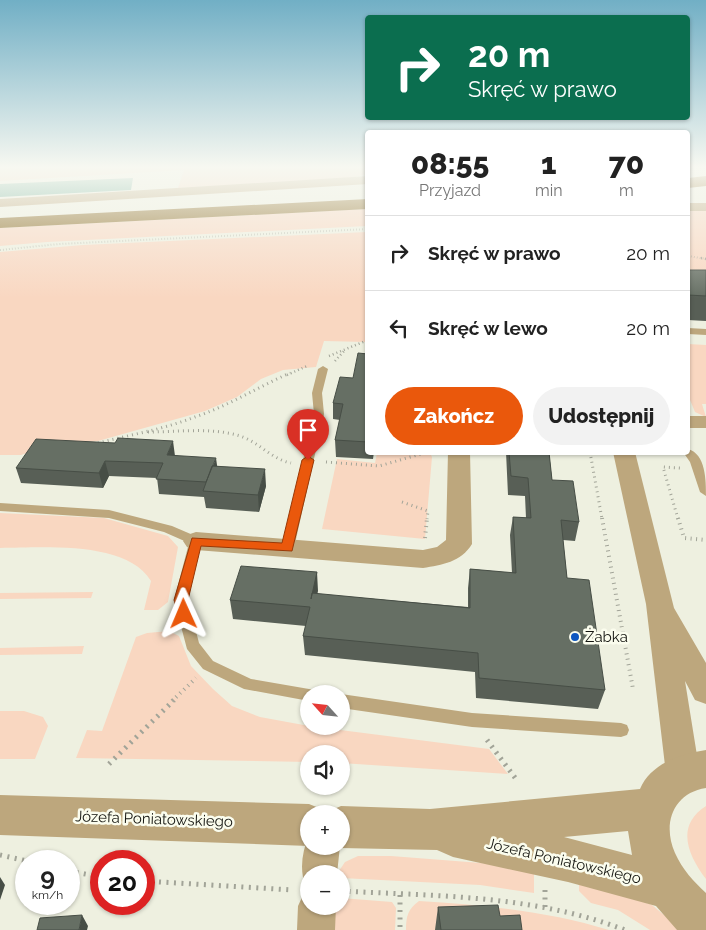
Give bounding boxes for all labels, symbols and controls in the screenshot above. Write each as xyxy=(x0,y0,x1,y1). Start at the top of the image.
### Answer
text: 20 m xyxy=(468,34,550,75)
icon: right xyxy=(385,35,450,100)
text: Skręć w prawo xyxy=(468,76,617,102)
text: 08:55 xyxy=(411,146,489,181)
text: 1 xyxy=(541,146,557,181)
text: 70 xyxy=(608,146,644,181)
text: Przyjazd xyxy=(419,181,481,200)
text: min xyxy=(535,181,563,200)
text: m xyxy=(619,181,634,200)
icon: right xyxy=(385,239,413,267)
text: Skręć w prawo xyxy=(428,242,561,264)
text: 20 m xyxy=(626,242,670,264)
icon: left xyxy=(385,314,413,342)
text: Skręć w lewo xyxy=(428,317,548,339)
text: 20 m xyxy=(626,317,670,339)
button: Zakończ xyxy=(385,387,523,445)
button: Udostępnij xyxy=(533,387,670,445)
pin xyxy=(287,409,329,460)
icon: arrive xyxy=(294,416,322,444)
position arrow xyxy=(157,587,209,639)
place label: Żabka xyxy=(585,627,628,646)
marker: Żabka xyxy=(569,631,581,643)
north arrow xyxy=(300,685,350,735)
map controls xyxy=(300,685,350,915)
button: sound xyxy=(300,745,350,795)
button: + xyxy=(300,805,350,855)
street label: Józefa Poniatowskiego xyxy=(75,807,233,831)
street label: Józefa Poniatowskiego xyxy=(485,834,643,888)
speed limit sign: 20 xyxy=(90,850,155,915)
text: 9 xyxy=(40,861,55,891)
button: − xyxy=(300,865,350,915)
text: km/h xyxy=(32,888,63,902)

